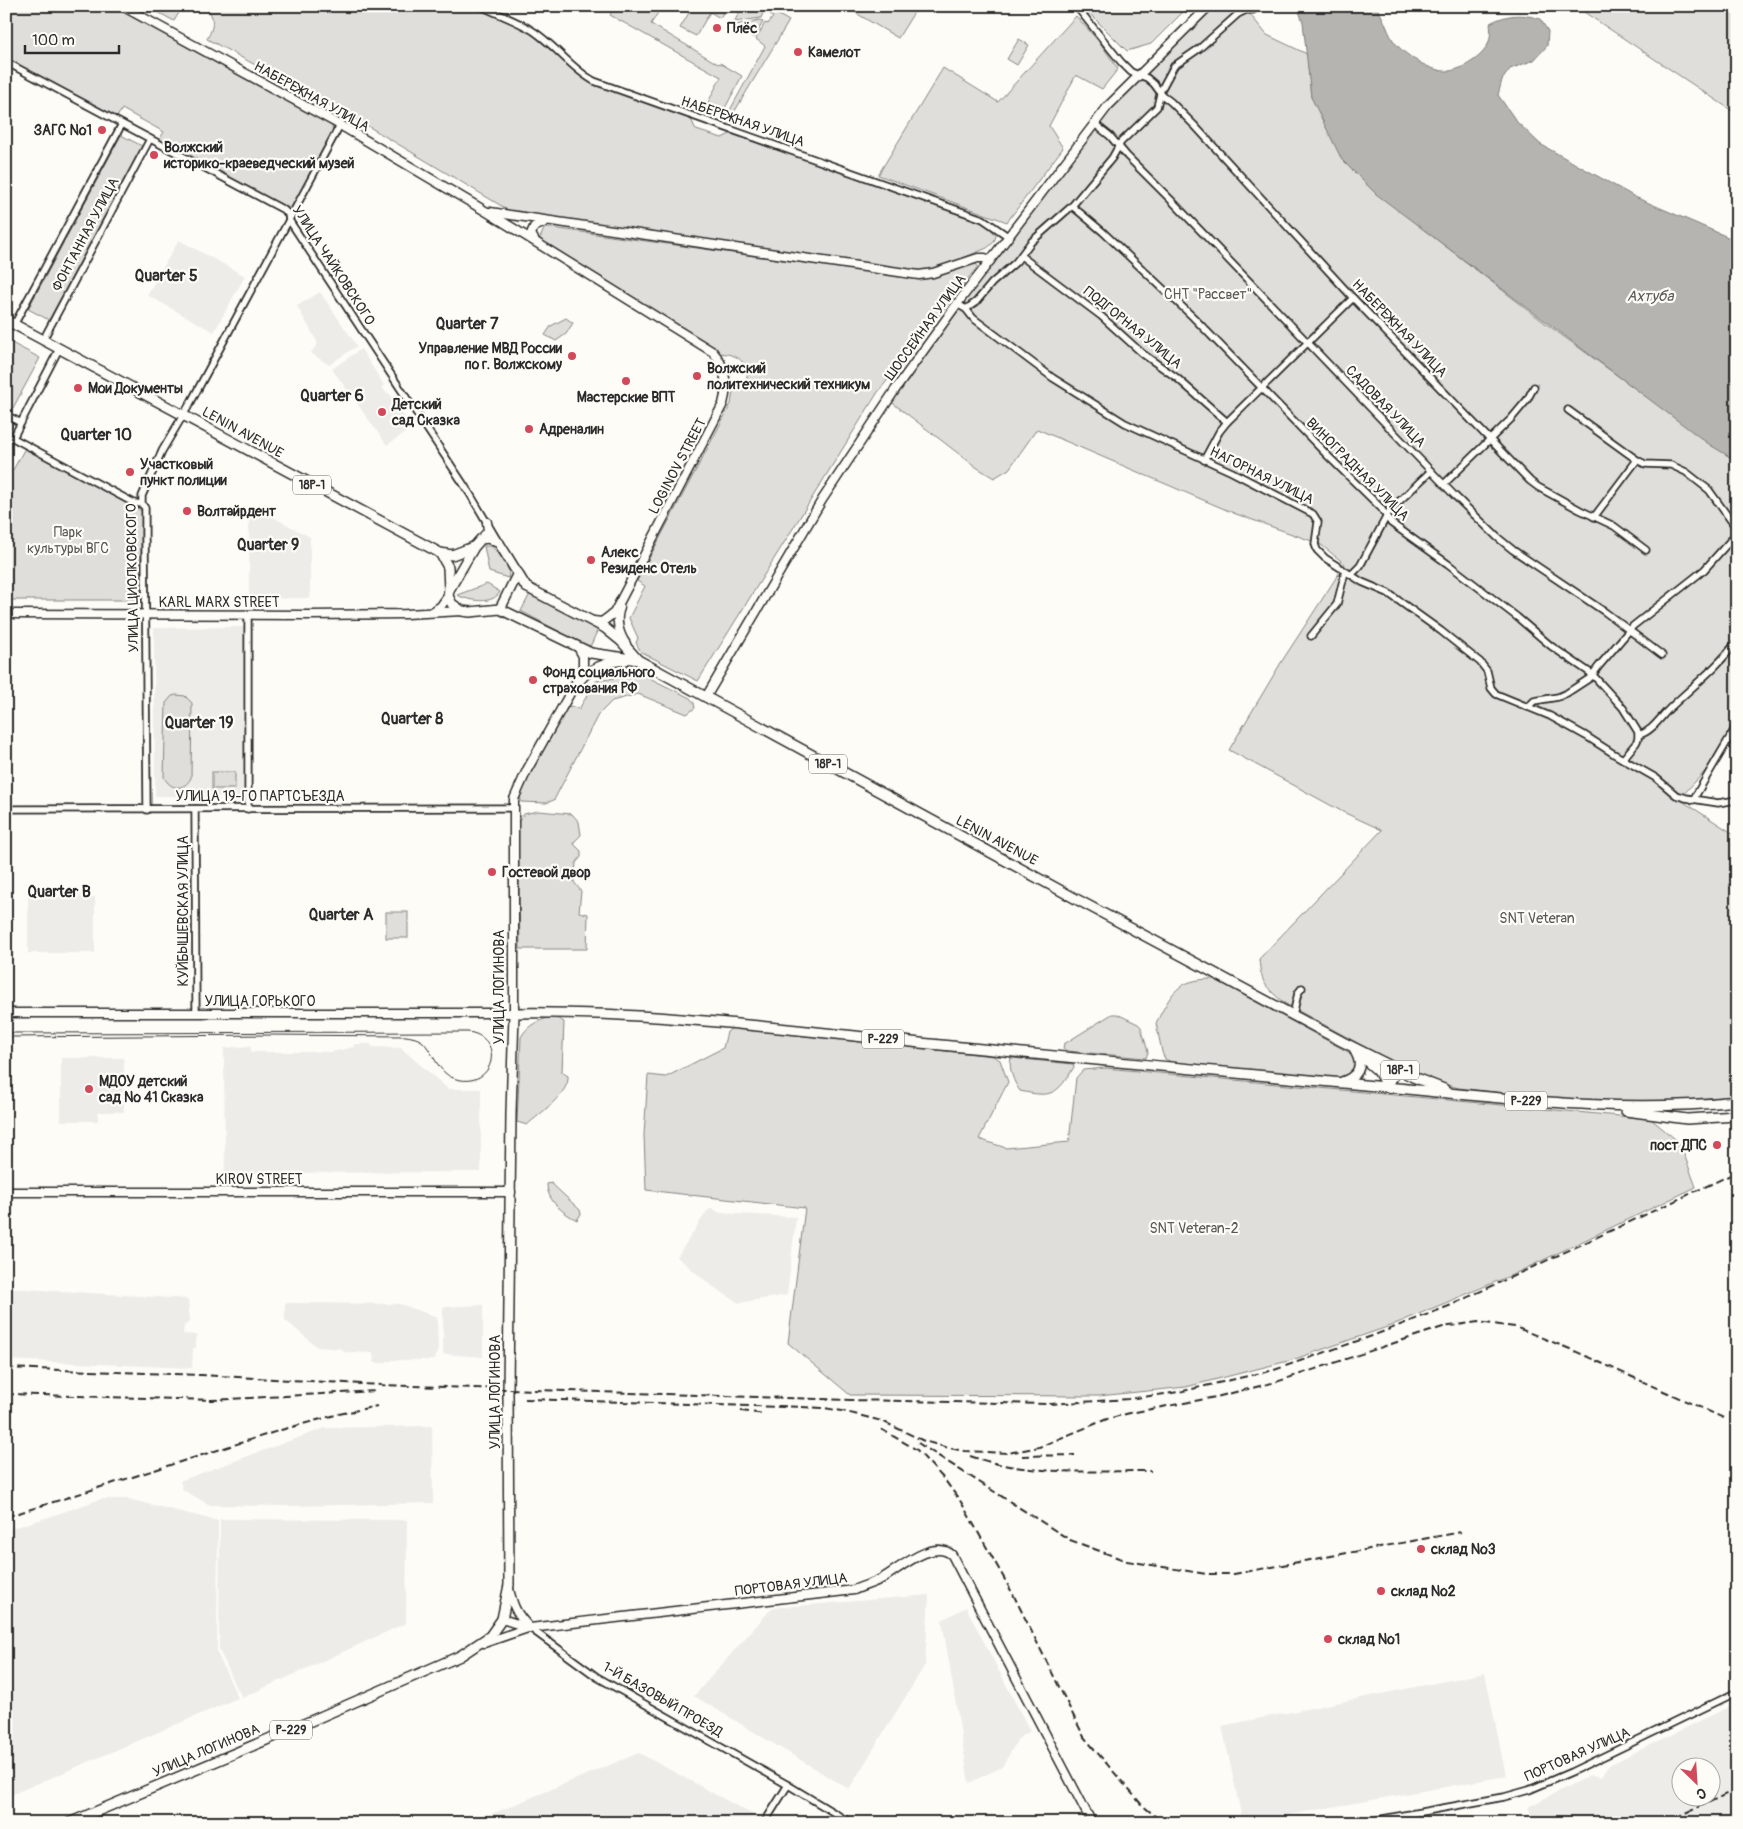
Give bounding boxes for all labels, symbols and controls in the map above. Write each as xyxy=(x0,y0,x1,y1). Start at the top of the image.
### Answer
place label: Плёс xyxy=(727,20,757,37)
scale bar xyxy=(25,22,119,54)
marker: Плёс xyxy=(711,22,723,34)
text: 100 m xyxy=(32,31,75,50)
place label: Камелот xyxy=(808,44,862,61)
marker: Камелот xyxy=(792,46,804,58)
street label: НАБЕРЕЖНАЯ УЛИЦА xyxy=(251,58,373,135)
street label: НАБЕРЕЖНАЯ УЛИЦА xyxy=(679,92,807,151)
place label: ЗАГС №1 xyxy=(34,122,92,139)
marker: ЗАГС №1 xyxy=(96,124,108,136)
place label: Волжский историко-краеведческий музей xyxy=(163,139,355,172)
marker: Волжский историко-краеведческий музей xyxy=(148,149,160,161)
street label: ФОНТАННАЯ УЛИЦА xyxy=(48,175,123,294)
street label: УЛИЦА ЧАЙКОВСКОГО xyxy=(289,202,379,328)
district label: Quarter 5 xyxy=(134,266,198,286)
street label: ШОССЕЙНАЯ УЛИЦА xyxy=(881,271,969,384)
street label: НАБЕРЕЖНАЯ УЛИЦА xyxy=(1349,276,1451,381)
street label: ПОДГОРНАЯ УЛИЦА xyxy=(1080,283,1185,372)
park label: СНТ "Рассвет" xyxy=(1164,286,1252,303)
water label: Ахтуба xyxy=(1627,287,1674,306)
district label: Quarter 7 xyxy=(436,314,499,334)
place label: Управление МВД России по г. Волжскому xyxy=(418,340,563,373)
marker: Управление МВД России по г. Волжскому xyxy=(566,350,578,362)
place label: Волжский политехнический техникум xyxy=(707,360,870,393)
street label: САДОВАЯ УЛИЦА xyxy=(1342,362,1429,451)
marker: Волжский политехнический техникум xyxy=(691,370,703,382)
marker: Мастерские ВПТ xyxy=(620,375,632,387)
place label: Мои Документы xyxy=(88,380,183,397)
marker: Мои Документы xyxy=(72,382,84,394)
district label: Quarter 6 xyxy=(300,386,364,406)
place label: Мастерские ВПТ xyxy=(577,389,676,406)
place label: Детский сад Сказка xyxy=(391,396,460,429)
street label: LENIN AVENUE xyxy=(199,403,286,462)
marker: Детский сад Сказка xyxy=(376,406,388,418)
street label: ВИНОГРАДНАЯ УЛИЦА xyxy=(1303,414,1413,524)
street label: LOGINOV STREET xyxy=(645,415,710,517)
place label: Адреналин xyxy=(539,421,604,438)
marker: Адреналин xyxy=(523,423,535,435)
district label: Quarter 10 xyxy=(60,425,132,445)
street label: НАГОРНАЯ УЛИЦА xyxy=(1207,443,1317,508)
place label: Участковый пункт полиции xyxy=(140,456,228,489)
marker: Участковый пункт полиции xyxy=(124,466,136,478)
road number: 18Р-1 xyxy=(293,476,331,494)
street label: УЛИЦА ЦИОЛКОВСКОГО xyxy=(123,503,142,653)
place label: Волтайрдент xyxy=(197,503,277,520)
marker: Волтайрдент xyxy=(181,505,193,517)
park label: Парк культуры ВГС xyxy=(27,524,109,557)
district label: Quarter 9 xyxy=(237,535,299,555)
place label: Алекс Резиденс Отель xyxy=(601,544,697,577)
marker: Алекс Резиденс Отель xyxy=(585,554,597,566)
street label: KARL MARX STREET xyxy=(158,594,280,611)
place label: Фонд социального страхования РФ xyxy=(542,664,656,697)
marker: Фонд социального страхования РФ xyxy=(527,674,539,686)
district label: Quarter 8 xyxy=(381,709,443,729)
district label: Quarter 19 xyxy=(165,713,234,733)
road number: 18Р-1 xyxy=(809,754,847,774)
street label: УЛИЦА 19-ГО ПАРТСЪЕЗДА xyxy=(176,788,345,805)
street label: LENIN AVENUE xyxy=(953,812,1041,869)
street label: КУЙБЫШЕВСКАЯ УЛИЦА xyxy=(175,835,192,987)
place label: Гостевой двор xyxy=(502,864,591,881)
marker: Гостевой двор xyxy=(486,866,498,878)
district label: Quarter B xyxy=(27,882,91,902)
district label: Quarter A xyxy=(309,905,374,925)
park label: SNT Veteran xyxy=(1499,910,1575,927)
street label: УЛИЦА ЛОГИНОВА xyxy=(491,930,508,1044)
street label: УЛИЦА ГОРЬКОГО xyxy=(205,993,315,1010)
road number: Р-229 xyxy=(862,1030,904,1048)
road number: 18Р-1 xyxy=(1381,1060,1419,1080)
place label: МДОУ детский сад № 41 Сказка xyxy=(98,1073,204,1106)
marker: МДОУ детский сад № 41 Сказка xyxy=(83,1083,95,1095)
road number: Р-229 xyxy=(1505,1092,1547,1110)
place label: пост ДПС xyxy=(1650,1137,1707,1154)
marker: пост ДПС xyxy=(1711,1139,1723,1151)
street label: KIROV STREET xyxy=(215,1171,303,1188)
park label: SNT Veteran-2 xyxy=(1149,1220,1239,1237)
street label: УЛИЦА ЛОГИНОВА xyxy=(487,1335,504,1449)
place label: склад №3 xyxy=(1430,1541,1496,1558)
marker: склад №3 xyxy=(1415,1543,1427,1555)
street label: ПОРТОВАЯ УЛИЦА xyxy=(734,1569,848,1600)
place label: склад №2 xyxy=(1390,1583,1456,1600)
marker: склад №2 xyxy=(1375,1585,1387,1597)
place label: склад №1 xyxy=(1337,1631,1400,1648)
marker: склад №1 xyxy=(1322,1633,1334,1645)
street label: 1-Й БАЗОВЫЙ ПРОЕЗД xyxy=(600,1658,726,1741)
street label: УЛИЦА ЛОГИНОВА xyxy=(150,1720,262,1781)
road number: Р-229 xyxy=(270,1720,312,1740)
street label: ПОРТОВАЯ УЛИЦА xyxy=(1522,1724,1632,1785)
north arrow xyxy=(1670,1756,1720,1806)
text: С xyxy=(1693,1784,1709,1803)

